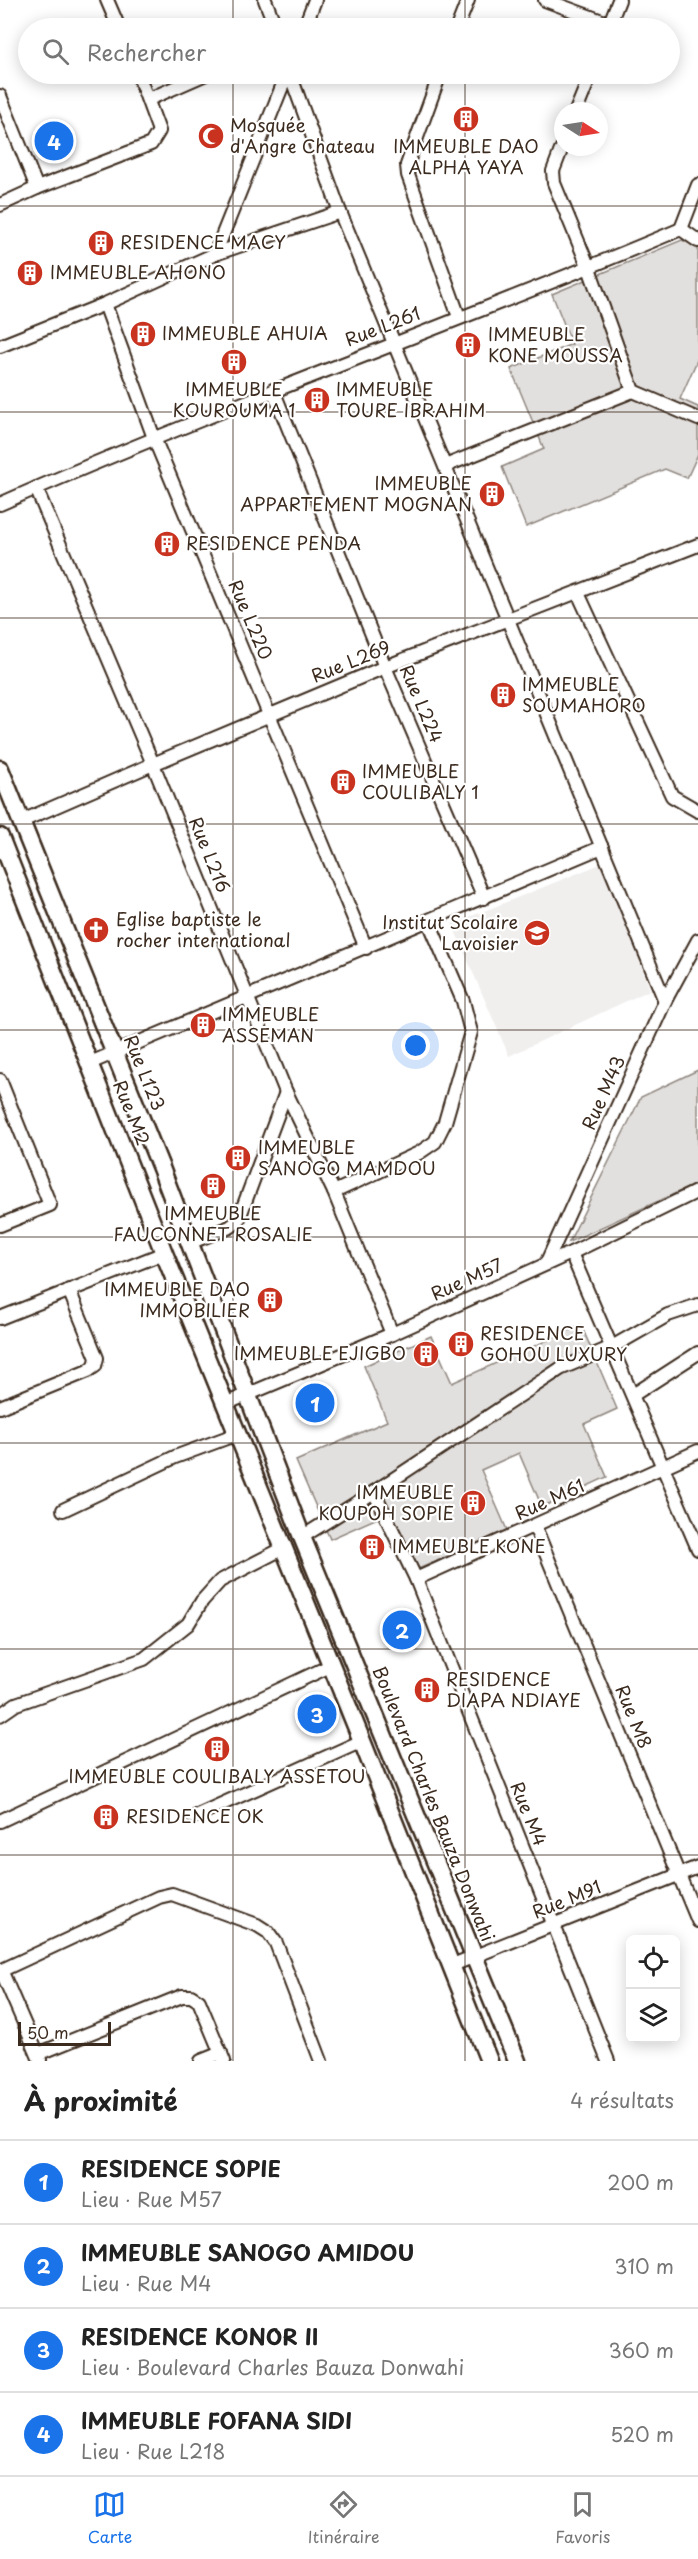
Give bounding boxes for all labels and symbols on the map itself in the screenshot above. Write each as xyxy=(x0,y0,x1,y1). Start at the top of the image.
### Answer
north arrow xyxy=(554,102,608,156)
building icon: IMMEUBLE DAO ALPHA YAYA xyxy=(451,104,481,134)
place label: Mosquée d'Angre Chateau xyxy=(230,111,375,159)
pin: 4 xyxy=(34,118,74,164)
mosque icon: Mosquée d'Angre Chateau xyxy=(196,121,226,151)
place label: IMMEUBLE DAO ALPHA YAYA xyxy=(393,132,539,180)
building icon: RESIDENCE MACY xyxy=(86,228,116,258)
place label: RESIDENCE MACY xyxy=(120,228,286,255)
building icon: IMMEUBLE AHONO xyxy=(15,258,45,288)
place label: IMMEUBLE AHONO xyxy=(50,258,226,285)
street label: Rue L261 xyxy=(341,299,424,352)
building icon: IMMEUBLE AHUIA xyxy=(128,319,158,349)
place label: IMMEUBLE AHUIA xyxy=(162,319,328,346)
place label: IMMEUBLE KONE MOUSSA xyxy=(488,320,623,368)
building icon: IMMEUBLE KONE MOUSSA xyxy=(453,330,483,360)
building icon: IMMEUBLE KOUROUMA 1 xyxy=(219,347,249,377)
place label: IMMEUBLE KOUROUMA 1 xyxy=(173,375,295,423)
place label: IMMEUBLE TOURE IBRAHIM xyxy=(336,375,485,423)
building icon: IMMEUBLE TOURE IBRAHIM xyxy=(302,385,332,415)
place label: IMMEUBLE APPARTEMENT MOGNAN xyxy=(240,469,472,517)
building icon: IMMEUBLE APPARTEMENT MOGNAN xyxy=(477,479,507,509)
building icon: RESIDENCE PENDA xyxy=(152,529,182,559)
place label: RESIDENCE PENDA xyxy=(186,529,361,556)
street label: Rue L220 xyxy=(222,575,280,664)
street label: Rue L269 xyxy=(307,633,394,689)
street label: Rue L224 xyxy=(394,660,451,747)
place label: IMMEUBLE SOUMAHORO xyxy=(522,670,646,718)
building icon: IMMEUBLE SOUMAHORO xyxy=(488,680,518,710)
place label: IMMEUBLE COULIBALY 1 xyxy=(362,757,479,805)
building icon: IMMEUBLE COULIBALY 1 xyxy=(328,767,358,797)
street label: Rue L216 xyxy=(183,813,238,896)
place label: Eglise baptiste le rocher international xyxy=(116,905,290,953)
place label: Institut Scolaire Lavoisier xyxy=(382,908,519,956)
church icon: Eglise baptiste le rocher international xyxy=(81,915,111,945)
school or university icon: Institut Scolaire Lavoisier xyxy=(522,918,552,948)
place label: IMMEUBLE ASSEMAN xyxy=(222,1000,319,1048)
building icon: IMMEUBLE ASSEMAN xyxy=(188,1010,218,1040)
street label: Rue L123 xyxy=(118,1031,173,1114)
your location xyxy=(401,1031,430,1060)
street label: Rue M43 xyxy=(574,1051,631,1134)
street label: Rue M2 xyxy=(107,1076,158,1149)
place label: IMMEUBLE SANOGO MAMDOU xyxy=(258,1133,436,1181)
building icon: IMMEUBLE SANOGO MAMDOU xyxy=(223,1143,253,1173)
building icon: IMMEUBLE FAUCONNET ROSALIE xyxy=(198,1171,228,1201)
place label: IMMEUBLE FAUCONNET ROSALIE xyxy=(113,1199,313,1247)
street label: Rue M57 xyxy=(426,1251,507,1306)
place label: IMMEUBLE DAO IMMOBILIER xyxy=(104,1275,250,1323)
building icon: IMMEUBLE DAO IMMOBILIER xyxy=(255,1285,285,1315)
place label: RESIDENCE GOHOU LUXURY xyxy=(480,1319,627,1367)
building icon: RESIDENCE GOHOU LUXURY xyxy=(446,1329,476,1359)
place label: IMMEUBLE EJIGBO xyxy=(234,1339,406,1366)
building icon: IMMEUBLE EJIGBO xyxy=(411,1339,441,1369)
pin: 1 xyxy=(296,1380,334,1426)
street label: Rue M61 xyxy=(510,1471,589,1526)
place label: IMMEUBLE KOUPOH SOPIE xyxy=(318,1478,454,1526)
building icon: IMMEUBLE KOUPOH SOPIE xyxy=(458,1488,488,1518)
building icon: IMMEUBLE KONE xyxy=(357,1532,387,1562)
place label: IMMEUBLE KONE xyxy=(392,1532,546,1559)
pin: 2 xyxy=(382,1608,422,1652)
street label: Boulevard Charles Bauza Donwahi xyxy=(367,1662,502,1945)
place label: RESIDENCE DIAPA NDIAYE xyxy=(446,1665,581,1713)
building icon: RESIDENCE DIAPA NDIAYE xyxy=(412,1675,442,1705)
street label: Rue M8 xyxy=(609,1681,659,1752)
pin: 3 xyxy=(298,1692,336,1736)
building icon: IMMEUBLE COULIBALY ASSETOU xyxy=(202,1734,232,1764)
place label: IMMEUBLE COULIBALY ASSETOU xyxy=(68,1762,366,1789)
street label: Rue M4 xyxy=(504,1777,554,1850)
building icon: RESIDENCE OK xyxy=(91,1802,121,1832)
place label: RESIDENCE OK xyxy=(126,1802,264,1829)
street label: Rue M91 xyxy=(528,1873,605,1925)
scale bar xyxy=(18,2019,111,2046)

